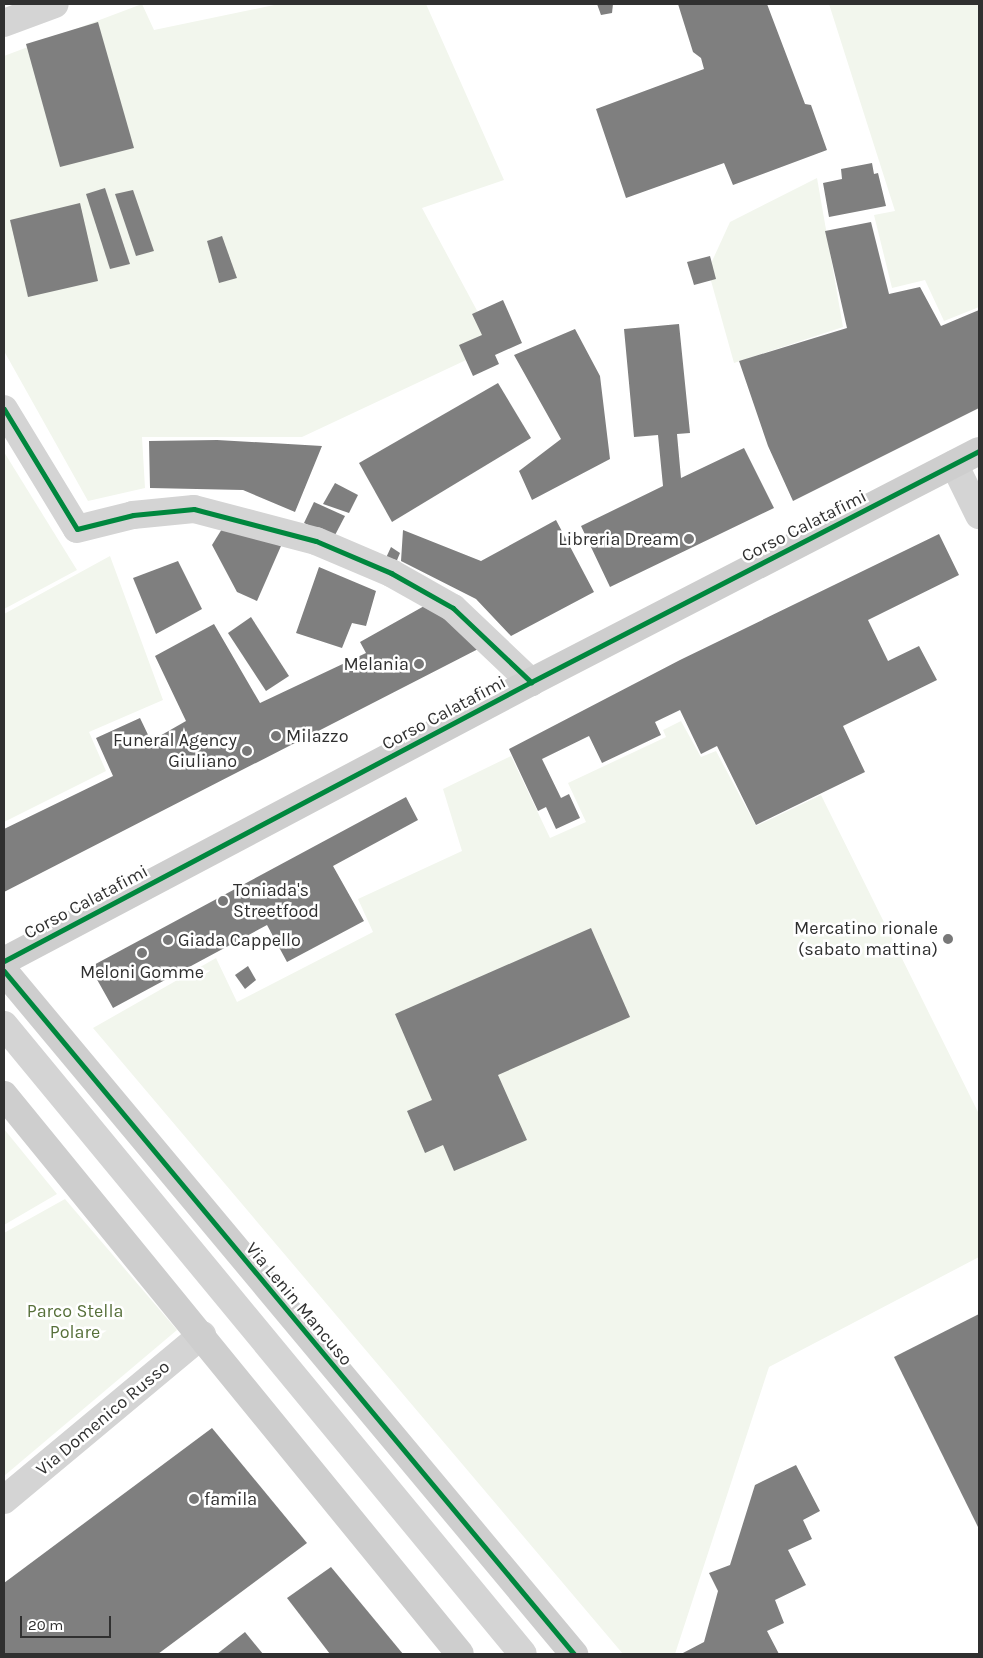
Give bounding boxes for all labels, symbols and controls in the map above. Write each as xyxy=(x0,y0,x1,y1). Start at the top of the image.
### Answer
street label: Corso Calatafimi xyxy=(738,485,870,567)
place label: Libreria Dream xyxy=(558,528,679,550)
marker: Libreria Dream xyxy=(683,533,695,545)
place label: Melania xyxy=(343,653,409,675)
marker: Melania xyxy=(413,658,425,670)
street label: Corso Calatafimi xyxy=(378,671,510,755)
place label: Milazzo xyxy=(286,725,348,747)
place label: Funeral Agency Giuliano xyxy=(113,730,237,772)
marker: Milazzo xyxy=(270,730,282,742)
marker: Funeral Agency Giuliano xyxy=(241,745,253,757)
street label: Corso Calatafimi xyxy=(20,860,152,944)
place label: Toniada's Streetfood xyxy=(233,880,319,922)
marker: Toniada's Streetfood xyxy=(217,895,229,907)
place label: Mercatino rionale (sabato mattina) xyxy=(794,918,938,961)
place label: Giada Cappello xyxy=(178,929,301,951)
marker: Mercatino rionale (sabato mattina) xyxy=(942,933,954,945)
marker: Giada Cappello xyxy=(162,934,174,946)
marker: Meloni Gomme xyxy=(136,947,148,959)
place label: Meloni Gomme xyxy=(80,961,204,983)
street label: Via Lenin Mancuso xyxy=(241,1238,357,1370)
park label: Parco Stella Polare xyxy=(27,1301,123,1344)
street label: Via Domenico Russo xyxy=(32,1356,174,1480)
place label: famila xyxy=(204,1488,257,1510)
marker: famila xyxy=(188,1493,200,1505)
scale bar xyxy=(22,1606,114,1638)
text: 20 m xyxy=(28,1616,63,1634)

